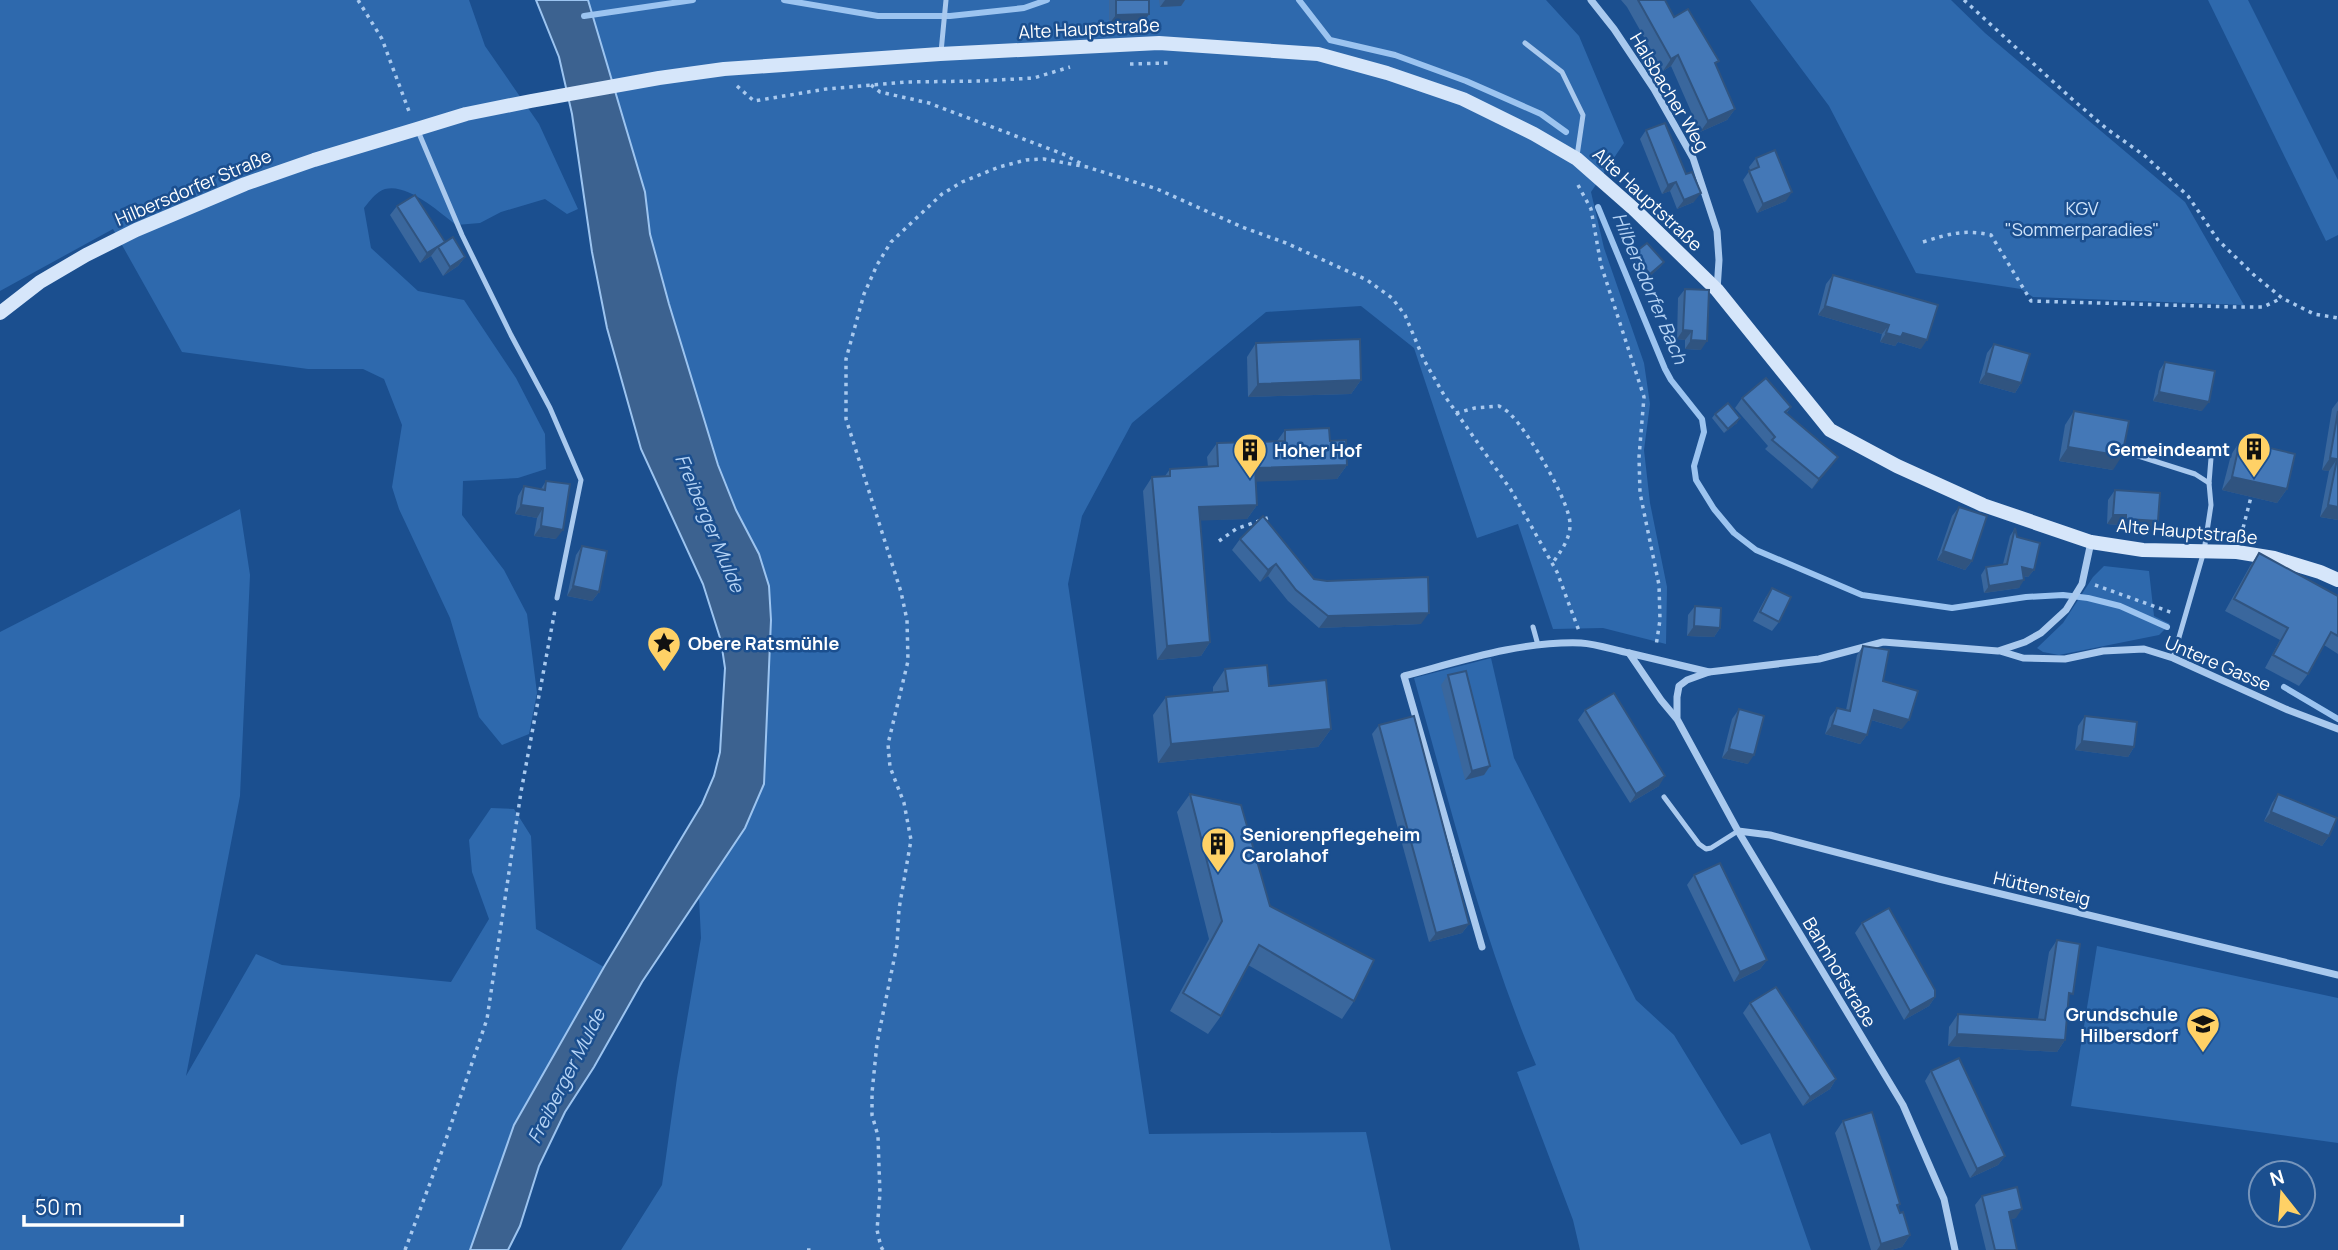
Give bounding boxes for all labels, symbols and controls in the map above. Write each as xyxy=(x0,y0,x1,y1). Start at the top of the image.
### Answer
street label: Alte Hauptstraße xyxy=(1018,12,1160,44)
street label: Halsbacher Weg xyxy=(1625,28,1715,156)
street label: Alte Hauptstraße xyxy=(1588,142,1708,256)
street label: Hilbersdorfer Straße xyxy=(111,143,275,231)
park label: KGV "Sommerparadies" xyxy=(2005,196,2159,241)
water label: Hilbersdorfer Bach xyxy=(1606,208,1694,368)
building icon: Gemeindeamt xyxy=(2235,430,2273,479)
building icon: Hoher Hof xyxy=(1231,431,1269,480)
place label: Gemeindeamt xyxy=(2107,437,2230,461)
place label: Hoher Hof xyxy=(1274,438,1362,462)
water label: Freiberger Mulde xyxy=(669,450,752,598)
street label: Alte Hauptstraße xyxy=(2115,513,2259,549)
place icon: Obere Ratsmühle xyxy=(645,624,683,673)
street label: Untere Gasse xyxy=(2161,630,2275,696)
place label: Obere Ratsmühle xyxy=(688,631,839,655)
place label: Seniorenpflegeheim Carolahof xyxy=(1242,822,1420,867)
building icon: Seniorenpflegeheim Carolahof xyxy=(1199,825,1237,874)
street label: Hüttensteig xyxy=(1991,865,2093,911)
street label: Bahnhofstraße xyxy=(1798,913,1882,1031)
place label: Grundschule Hilbersdorf xyxy=(2066,1002,2178,1047)
water label: Freiberger Mulde xyxy=(521,1003,612,1148)
school or university icon: Grundschule Hilbersdorf xyxy=(2184,1005,2222,1054)
north arrow xyxy=(2247,1159,2317,1229)
text: N xyxy=(2267,1163,2287,1192)
scale bar xyxy=(24,1184,182,1228)
text: 50 m xyxy=(35,1193,82,1221)

